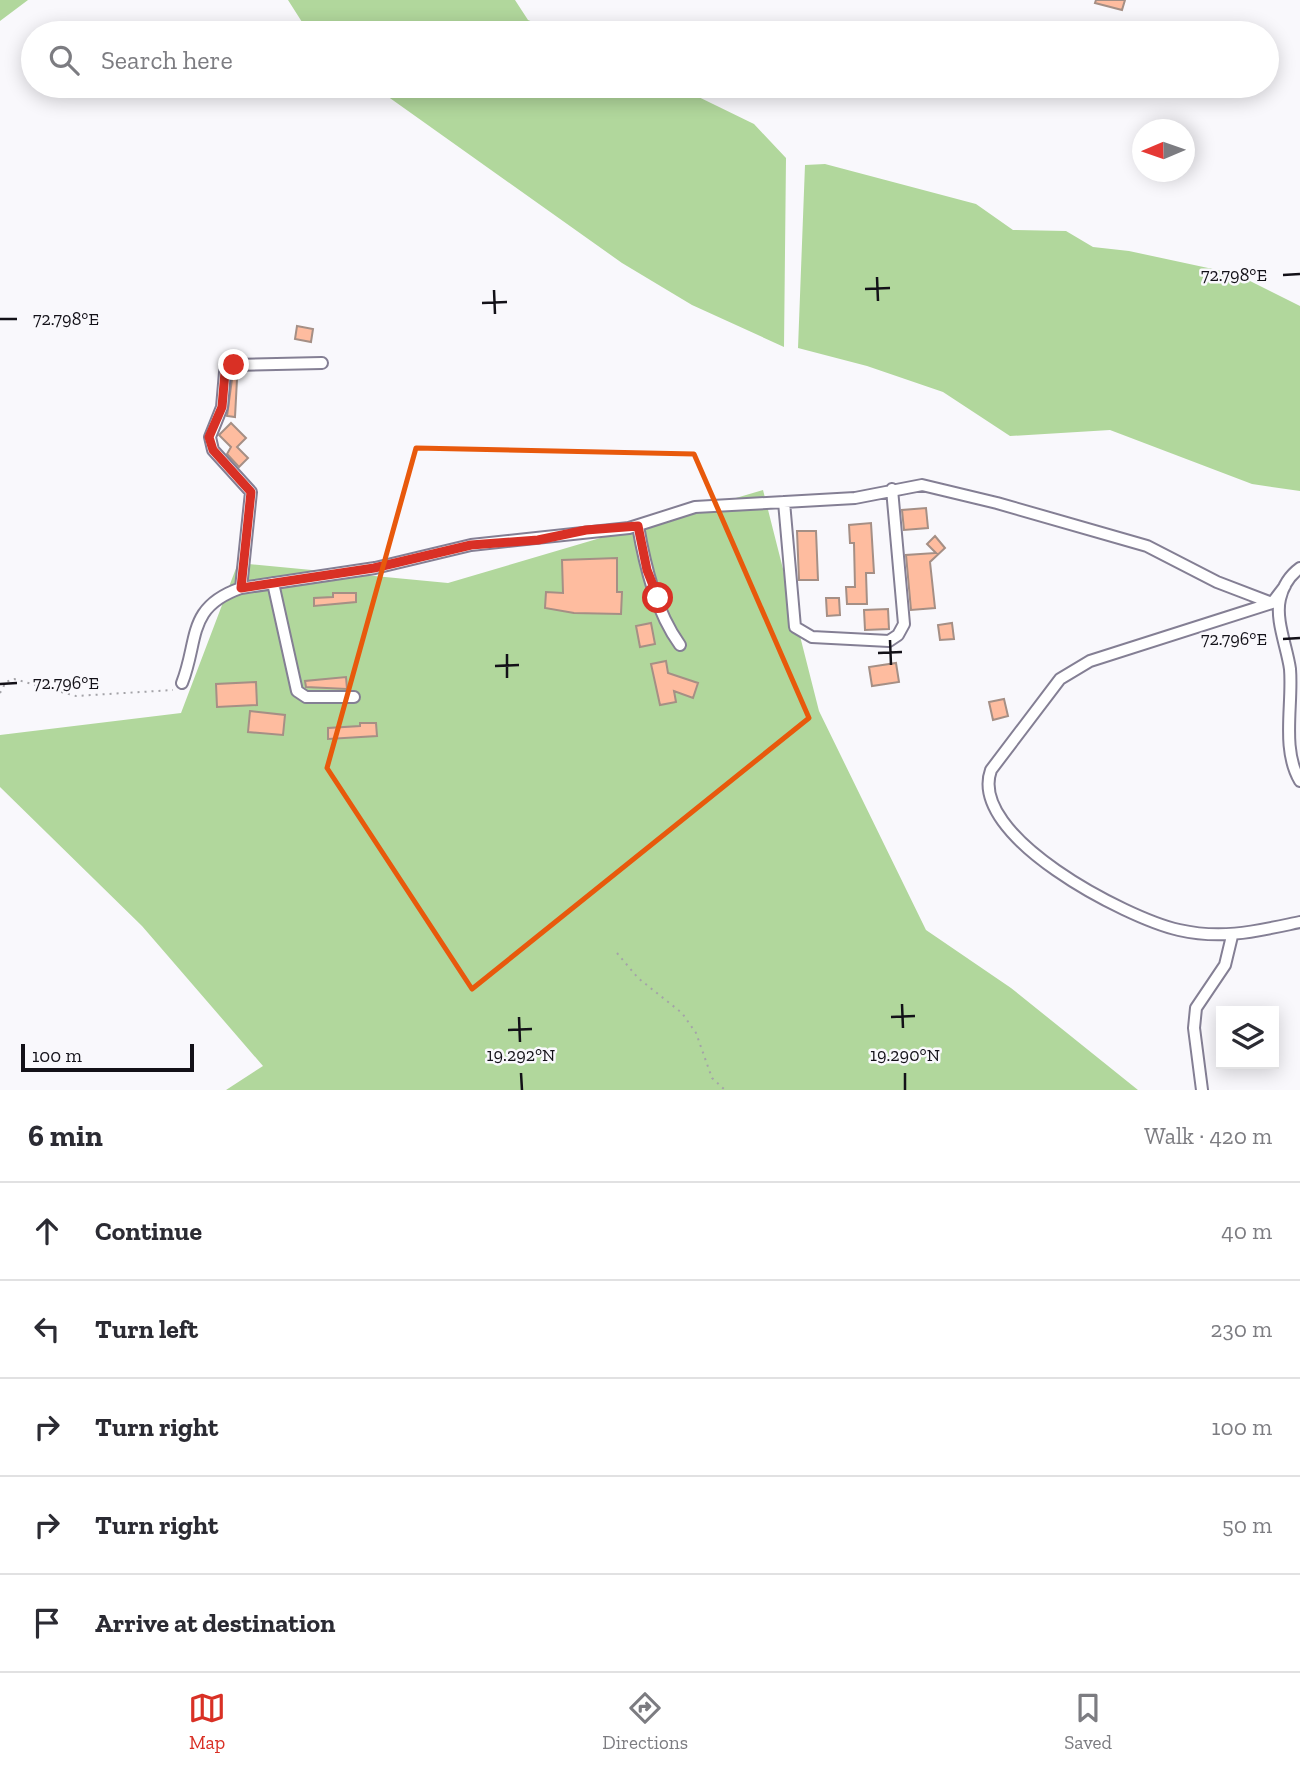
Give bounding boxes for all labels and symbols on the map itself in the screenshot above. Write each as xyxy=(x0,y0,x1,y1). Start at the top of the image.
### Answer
north arrow xyxy=(1132,119,1195,182)
text: 72.798°E xyxy=(1201,264,1267,286)
text: 72.798°E xyxy=(33,308,99,330)
route end xyxy=(218,349,249,380)
route start xyxy=(642,582,673,613)
text: 72.796°E xyxy=(1201,628,1267,650)
text: 72.796°E xyxy=(33,672,99,694)
scale bar xyxy=(21,1041,194,1073)
text: 19.292°N xyxy=(487,1044,555,1066)
text: 19.290°N xyxy=(870,1044,940,1066)

